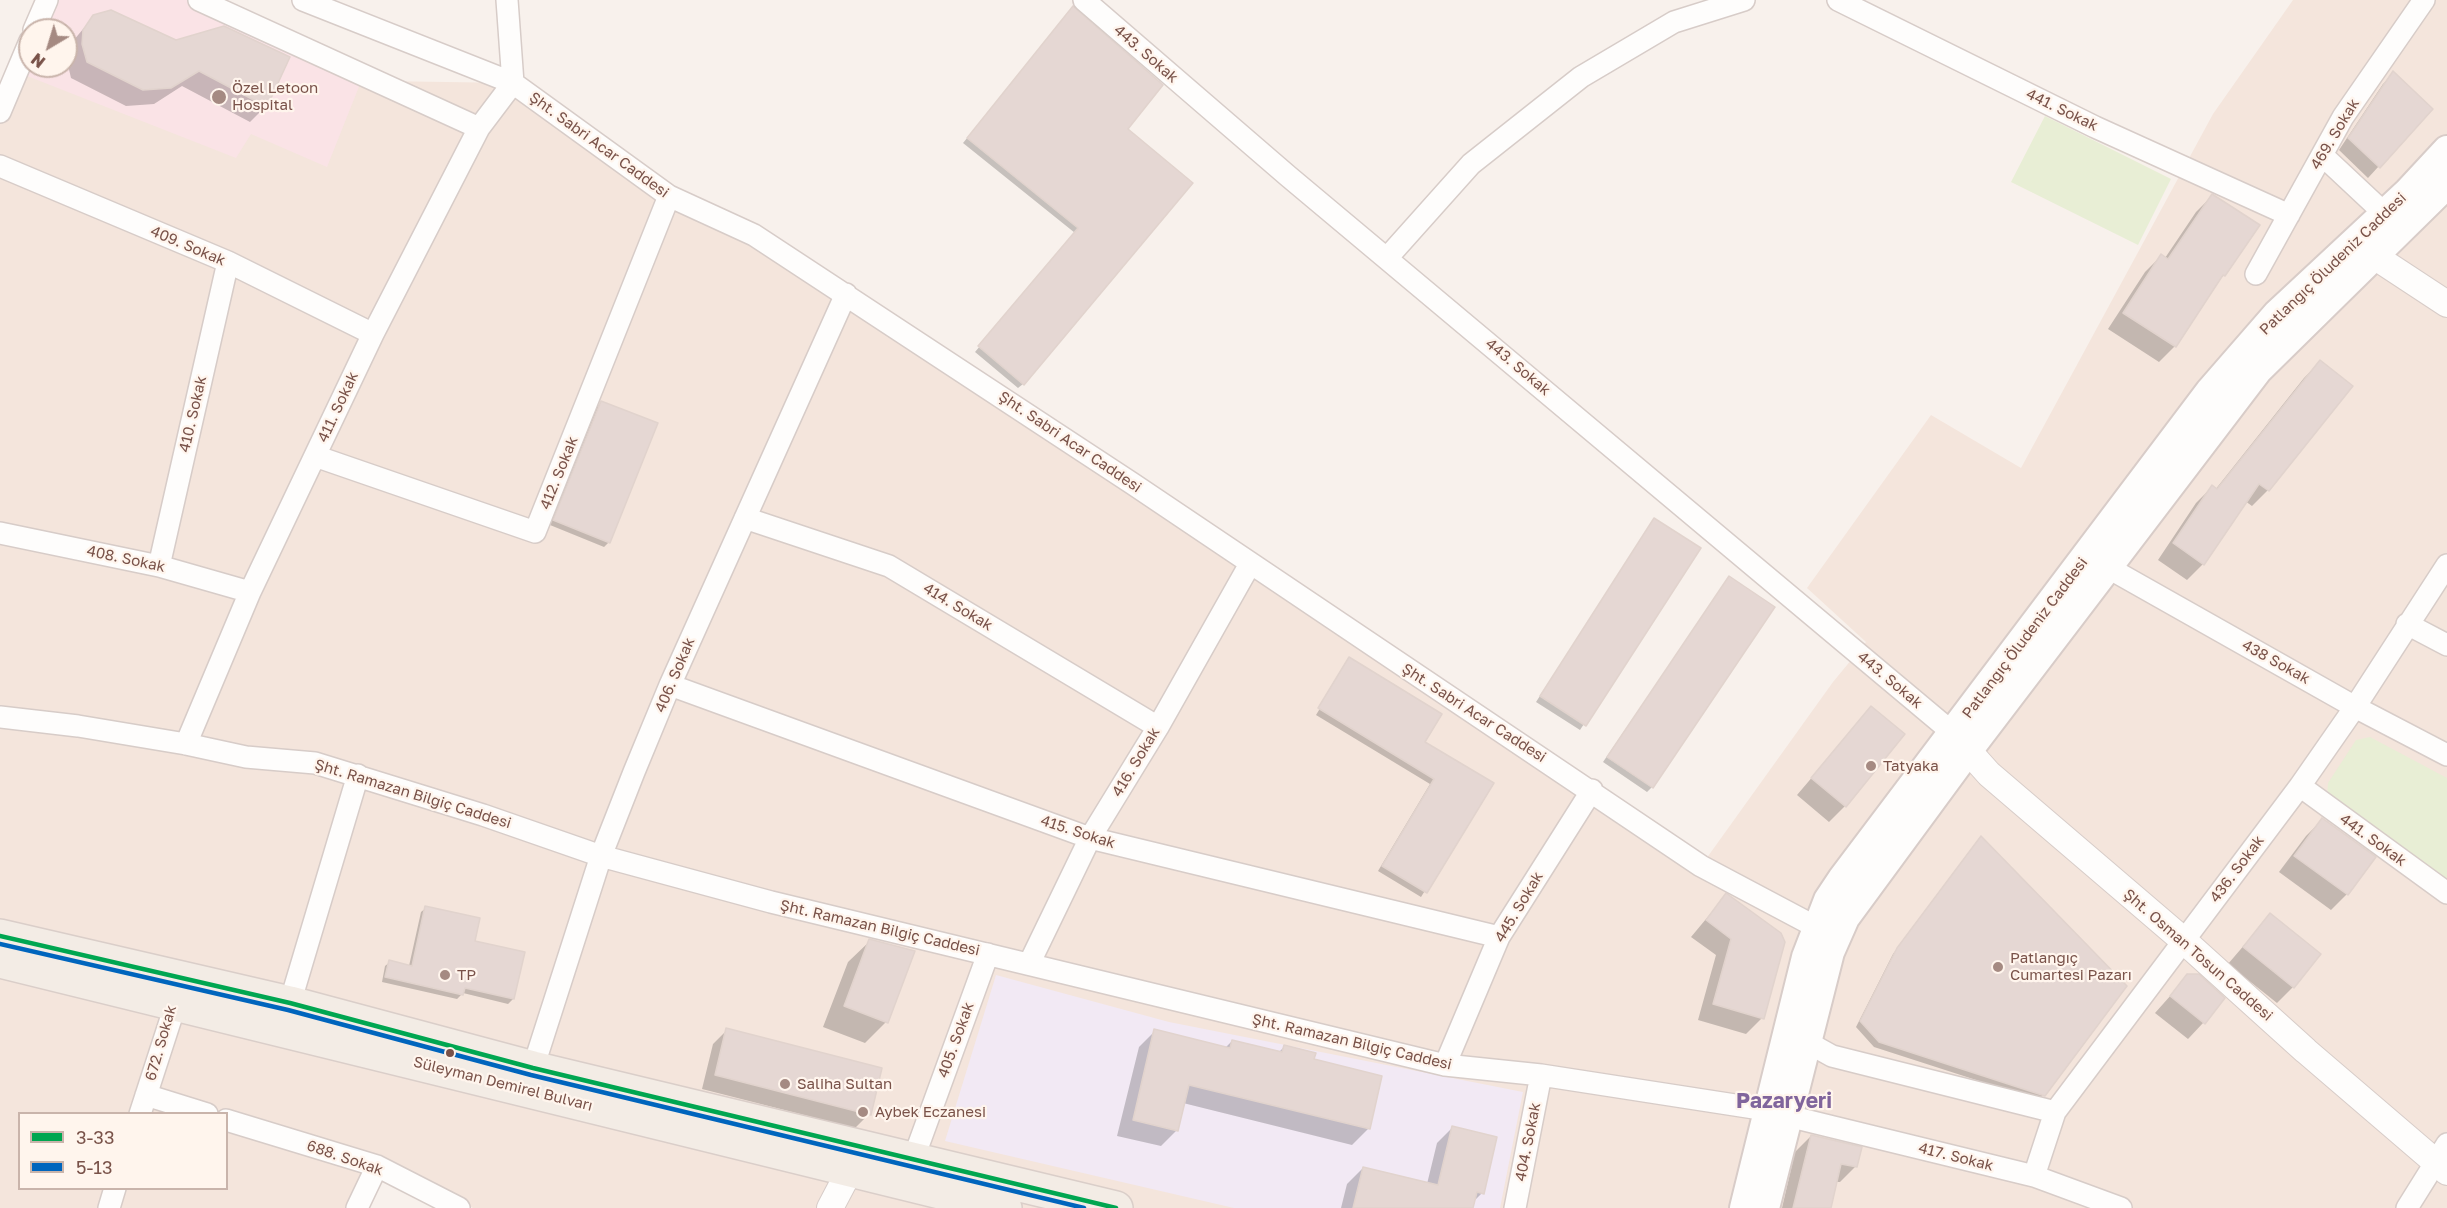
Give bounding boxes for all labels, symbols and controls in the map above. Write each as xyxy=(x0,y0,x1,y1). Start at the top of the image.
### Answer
north arrow xyxy=(18,18,78,78)
street label: 443. Sokak xyxy=(1110,21,1182,87)
text: N xyxy=(27,49,49,72)
place label: Özel Letoon Hospital xyxy=(232,79,318,114)
street label: 441. Sokak xyxy=(2023,85,2101,135)
marker: Özel Letoon Hospital xyxy=(210,88,228,106)
street label: Şht. Sabri Acar Caddesi xyxy=(526,88,672,202)
street label: 469. Sokak xyxy=(2307,95,2363,173)
street label: Patlangıç Öludeniz Caddesi xyxy=(2256,189,2410,339)
street label: 409. Sokak xyxy=(148,222,228,270)
street label: 443. Sokak xyxy=(1482,335,1554,399)
street label: 411. Sokak xyxy=(314,369,362,445)
street label: 410. Sokak xyxy=(175,374,211,454)
street label: Şht. Sabri Acar Caddesi xyxy=(995,387,1145,497)
street label: 412. Sokak xyxy=(536,434,582,512)
street label: 408. Sokak xyxy=(85,542,167,576)
street label: Patlangıç Öludeniz Caddesi xyxy=(1959,554,2091,722)
street label: 414. Sokak xyxy=(920,579,996,635)
street label: 406. Sokak xyxy=(651,635,699,715)
street label: 438 Sokak xyxy=(2239,636,2313,688)
street label: 443. Sokak xyxy=(1854,648,1926,712)
street label: Şht. Sabri Acar Caddesi xyxy=(1399,660,1549,766)
street label: 416. Sokak xyxy=(1108,724,1164,800)
street label: Şht. Ramazan Bilgiç Caddesi xyxy=(313,756,513,832)
place label: Tatyaka xyxy=(1883,757,1939,775)
marker: Tatyaka xyxy=(1864,759,1878,773)
street label: 441. Sokak xyxy=(2336,810,2410,870)
street label: 415. Sokak xyxy=(1038,812,1118,852)
street label: 436. Sokak xyxy=(2206,832,2268,906)
street label: 445. Sokak xyxy=(1491,868,1547,946)
street label: Şht. Osman Tosun Caddesi xyxy=(2120,885,2276,1025)
street label: Şht. Ramazan Bilgiç Caddesi xyxy=(778,896,982,960)
place label: Patlangıç Cumartesi Pazarı xyxy=(2010,949,2132,984)
marker: Patlangıç Cumartesi Pazarı xyxy=(1991,960,2005,974)
place label: TP xyxy=(457,966,476,984)
marker: TP xyxy=(438,968,452,982)
street label: 405. Sokak xyxy=(934,1000,978,1080)
street label: 672. Sokak xyxy=(142,1003,180,1083)
street label: Şht. Ramazan Bilgiç Caddesi xyxy=(1250,1010,1454,1074)
unlabelled marker xyxy=(444,1047,456,1059)
street label: Süleyman Demirel Bulvarı xyxy=(411,1053,595,1115)
place label: Saliha Sultan xyxy=(797,1075,892,1093)
marker: Saliha Sultan xyxy=(778,1077,792,1091)
district label: Pazaryeri xyxy=(1736,1088,1832,1114)
street label: 404. Sokak xyxy=(1512,1101,1544,1183)
place label: Aybek Eczanesi xyxy=(875,1103,986,1121)
marker: Aybek Eczanesi xyxy=(856,1105,870,1119)
legend xyxy=(18,1112,228,1190)
text: 3-33 xyxy=(76,1126,114,1148)
street label: 688. Sokak xyxy=(304,1137,386,1179)
street label: 417. Sokak xyxy=(1917,1139,1995,1175)
text: 5-13 xyxy=(76,1156,113,1178)

